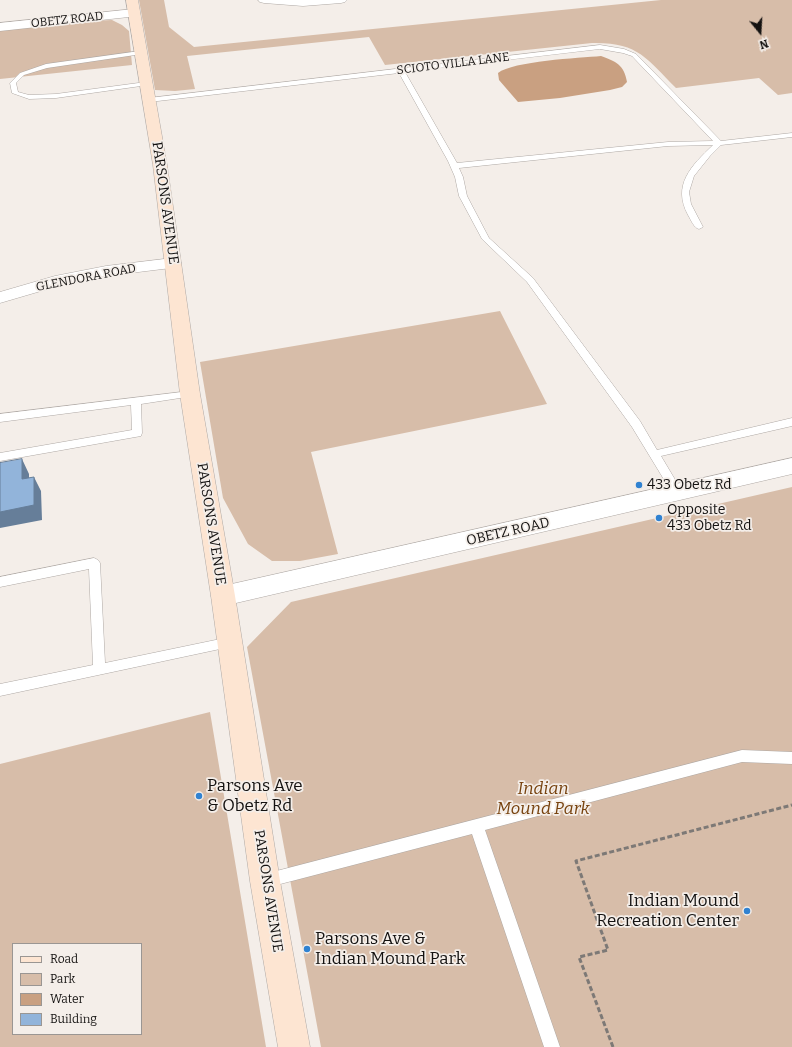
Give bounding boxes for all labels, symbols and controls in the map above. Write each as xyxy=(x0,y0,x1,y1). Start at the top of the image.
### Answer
street label: OBETZ ROAD xyxy=(30,9,104,31)
north arrow xyxy=(740,12,780,52)
text: N xyxy=(758,36,770,51)
street label: SCIOTO VILLA LANE xyxy=(396,50,510,78)
street label: PARSONS AVENUE xyxy=(148,140,182,266)
street label: GLENDORA ROAD xyxy=(35,261,137,295)
street label: PARSONS AVENUE xyxy=(193,461,229,587)
place label: 433 Obetz Rd xyxy=(647,477,732,493)
marker: 433 Obetz Rd xyxy=(634,480,644,490)
place label: Opposite 433 Obetz Rd xyxy=(667,502,752,534)
marker: Opposite 433 Obetz Rd xyxy=(654,513,664,523)
street label: OBETZ ROAD xyxy=(465,514,551,550)
place label: Parsons Ave & Obetz Rd xyxy=(207,776,303,816)
park label: Indian Mound Park xyxy=(496,779,590,819)
marker: Parsons Ave & Obetz Rd xyxy=(194,791,204,801)
street label: PARSONS AVENUE xyxy=(250,828,286,954)
place label: Indian Mound Recreation Center xyxy=(596,891,739,931)
marker: Indian Mound Recreation Center xyxy=(742,906,752,916)
place label: Parsons Ave & Indian Mound Park xyxy=(315,929,465,969)
legend xyxy=(12,943,142,1035)
marker: Parsons Ave & Indian Mound Park xyxy=(302,944,312,954)
text: Road xyxy=(50,952,78,966)
text: Park xyxy=(50,972,75,986)
text: Water xyxy=(50,992,84,1006)
text: Building xyxy=(50,1012,97,1026)

